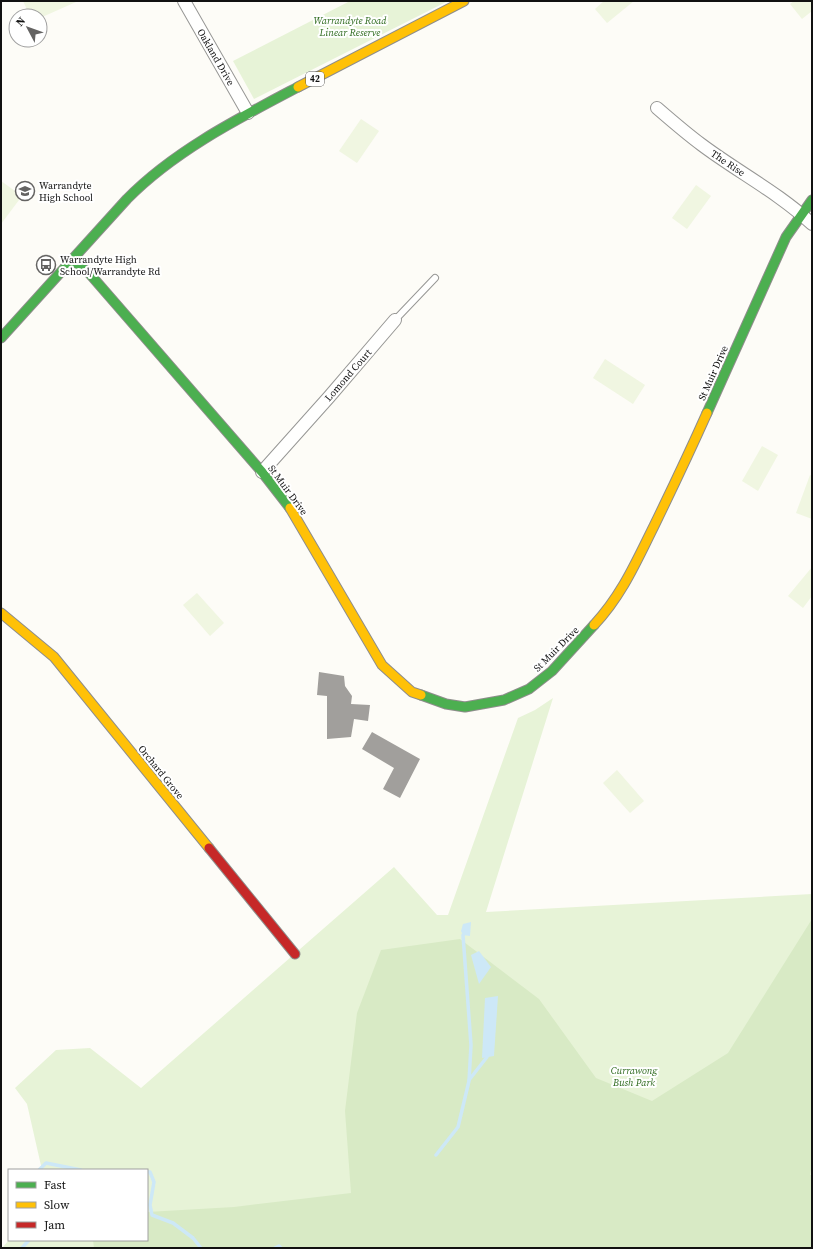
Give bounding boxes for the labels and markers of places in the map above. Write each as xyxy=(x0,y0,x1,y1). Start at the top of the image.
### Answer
place label: Warrandyte High School xyxy=(39,179,93,204)
school or university icon: Warrandyte High School xyxy=(14,180,36,202)
place label: Warrandyte High School/Warrandyte Rd xyxy=(60,253,160,278)
bus stop icon: Warrandyte High School/Warrandyte Rd xyxy=(35,254,57,276)

